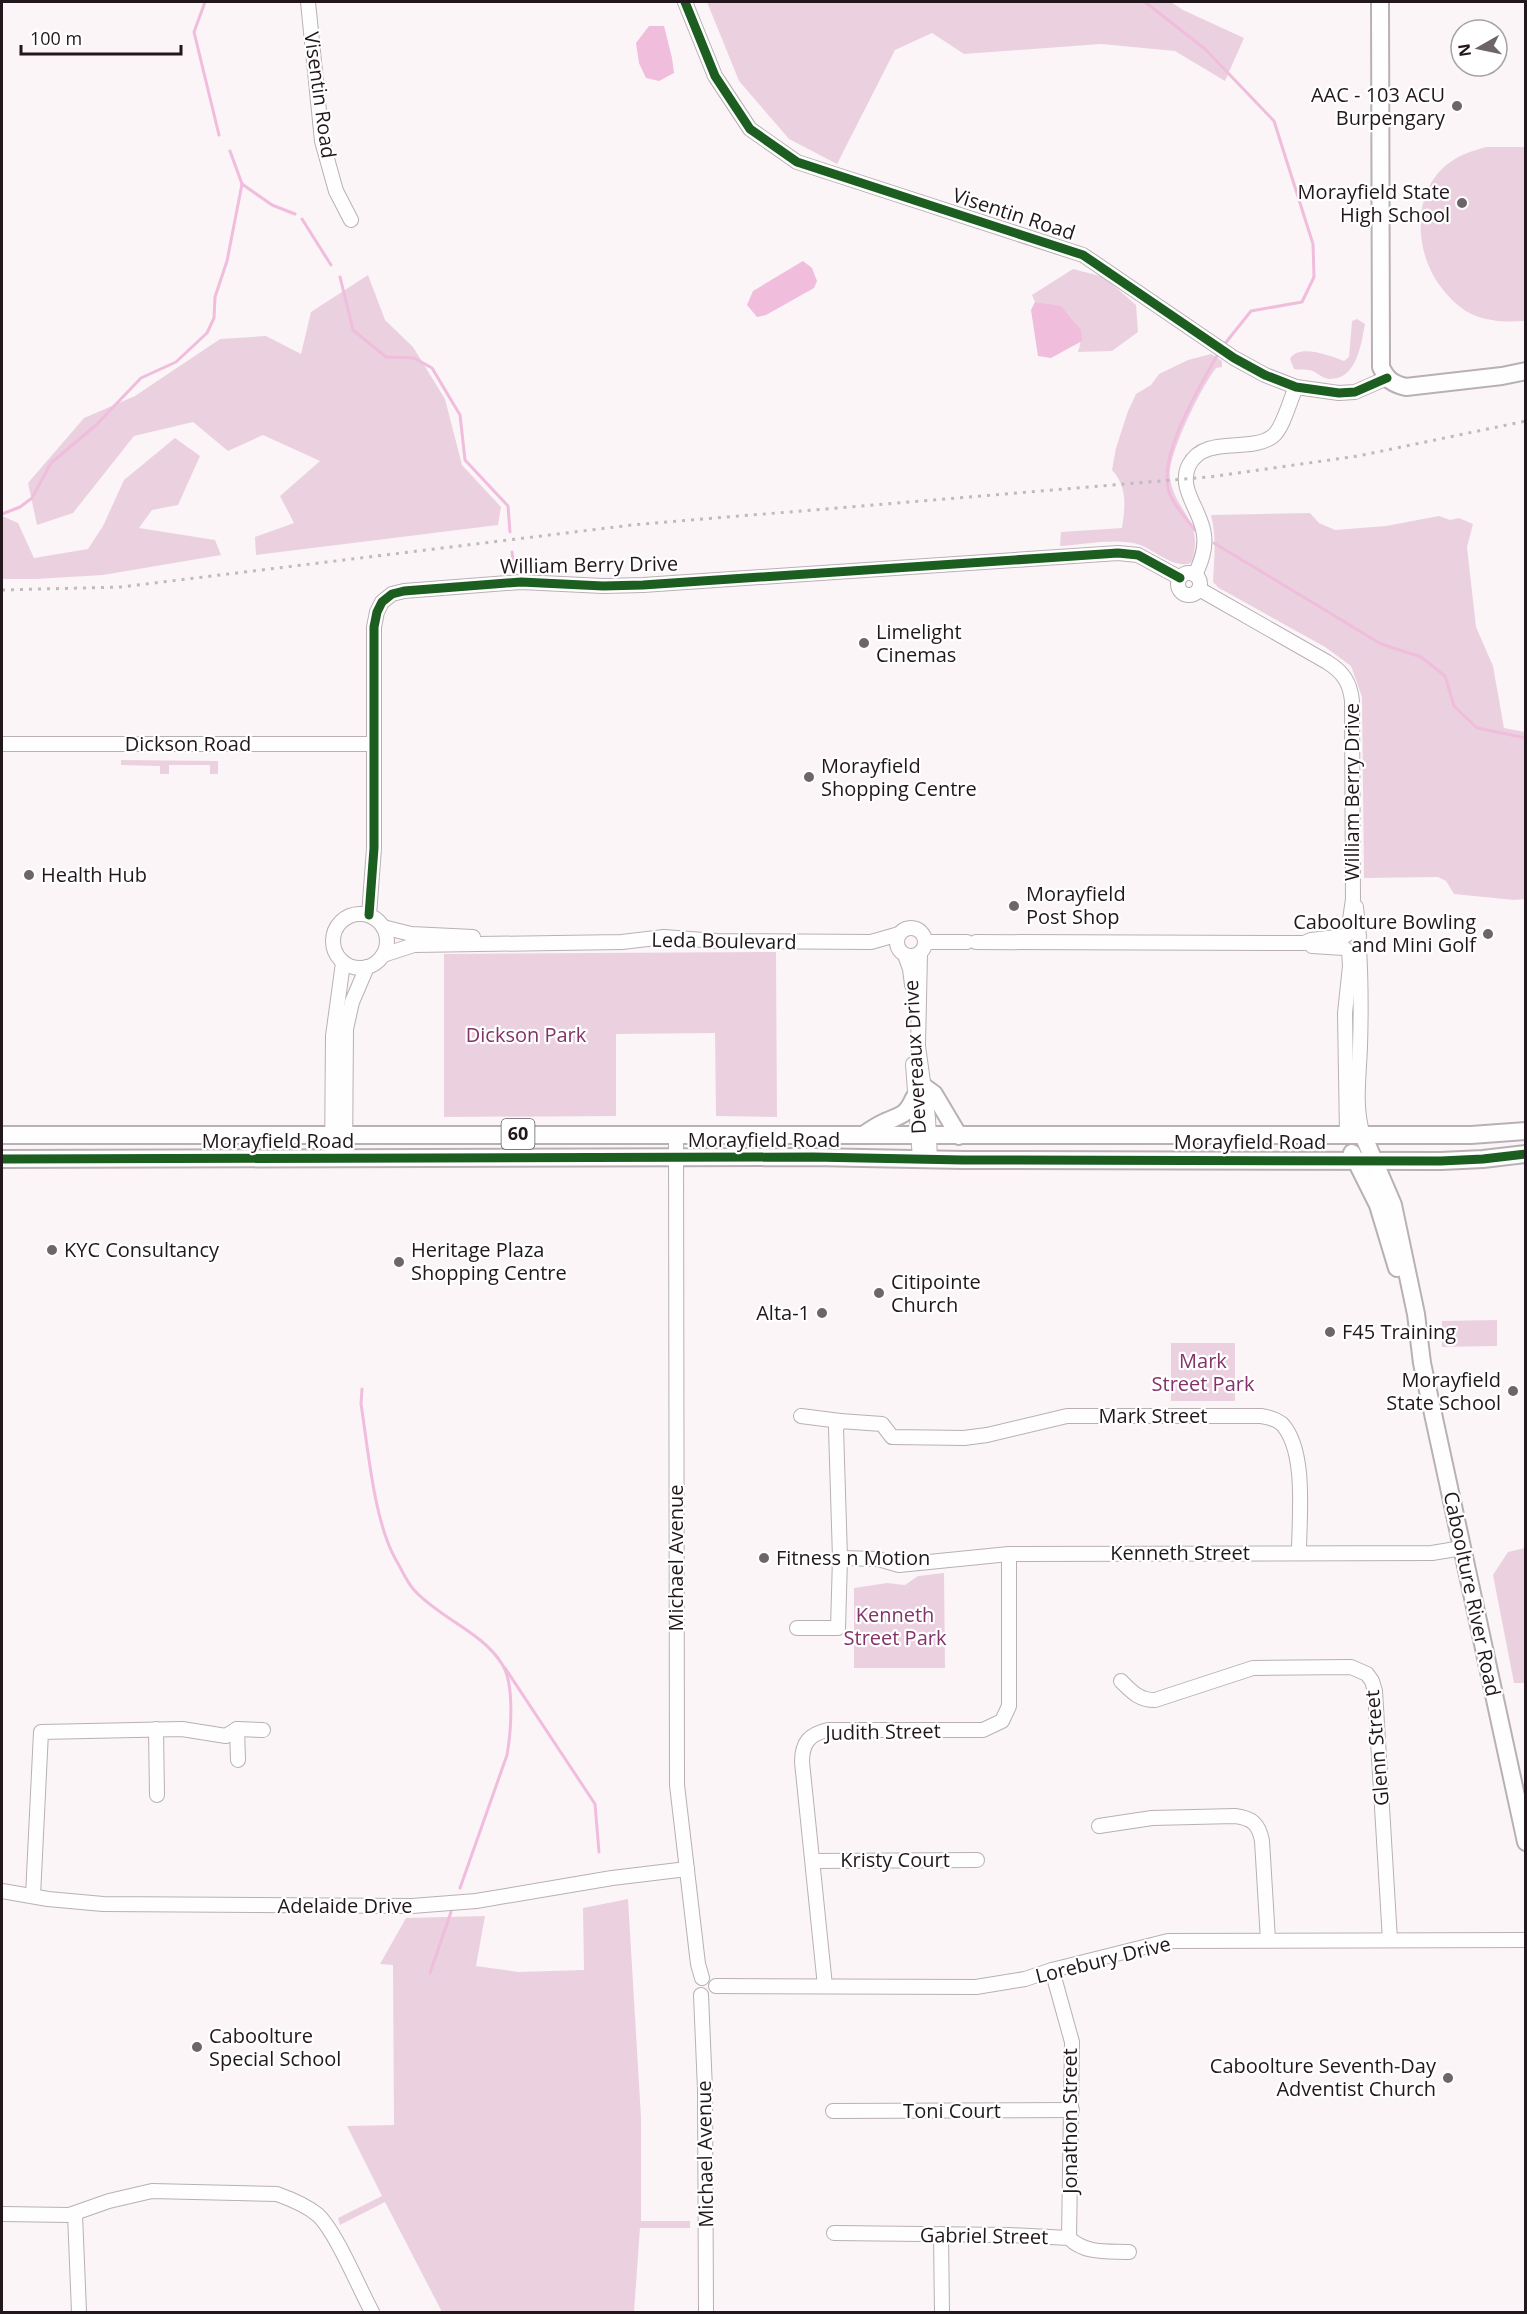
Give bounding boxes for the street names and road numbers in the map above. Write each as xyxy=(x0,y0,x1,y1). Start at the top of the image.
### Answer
street label: Visentin Road xyxy=(298,30,343,160)
street label: Visentin Road xyxy=(949,181,1079,246)
street label: William Berry Drive xyxy=(500,549,678,580)
street label: William Berry Drive xyxy=(1338,703,1365,881)
street label: Dickson Road xyxy=(125,730,251,757)
street label: Leda Boulevard xyxy=(651,926,797,955)
street label: Devereaux Drive xyxy=(897,979,932,1135)
road number: 60 xyxy=(502,1119,534,1149)
street label: Morayfield Road xyxy=(688,1126,840,1153)
street label: Morayfield Road xyxy=(202,1127,354,1154)
street label: Morayfield Road xyxy=(1174,1128,1326,1155)
street label: Mark Street xyxy=(1099,1402,1207,1429)
street label: Michael Avenue xyxy=(662,1484,689,1632)
street label: Caboolture River Road xyxy=(1438,1489,1507,1699)
street label: Kenneth Street xyxy=(1110,1539,1250,1566)
street label: Glenn Street xyxy=(1358,1689,1395,1807)
street label: Judith Street xyxy=(823,1717,941,1746)
street label: Kristy Court xyxy=(840,1846,950,1873)
street label: Adelaide Drive xyxy=(278,1892,412,1919)
street label: Lorebury Drive xyxy=(1032,1930,1173,1989)
street label: Jonathon Street xyxy=(1056,2048,1083,2196)
street label: Michael Avenue xyxy=(690,2080,719,2228)
street label: Toni Court xyxy=(903,2097,1001,2124)
street label: Gabriel Street xyxy=(920,2221,1048,2250)

